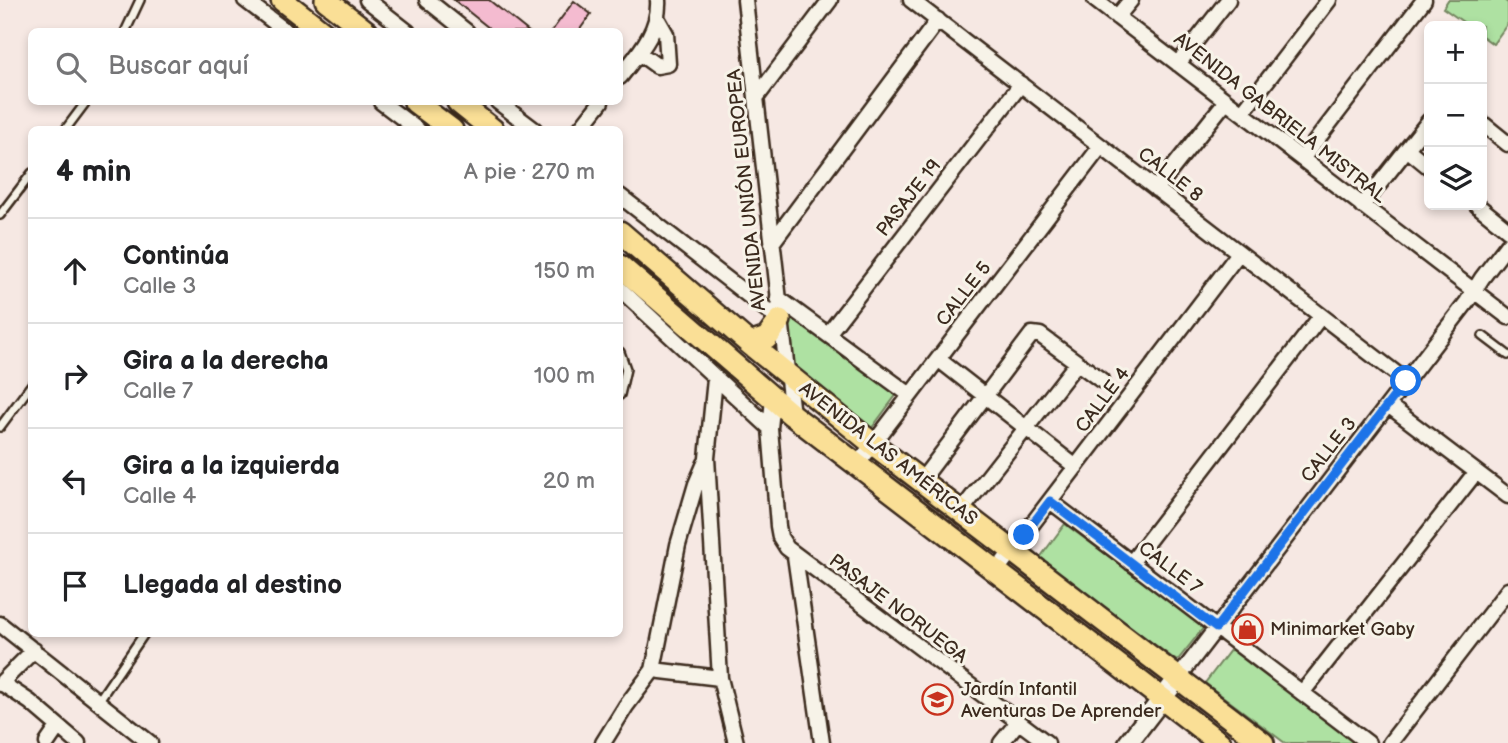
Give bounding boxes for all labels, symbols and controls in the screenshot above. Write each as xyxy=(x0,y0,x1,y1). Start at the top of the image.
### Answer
map controls xyxy=(1424,21,1487,210)
button: + xyxy=(1424,21,1487,84)
search box xyxy=(28,28,623,105)
street label: AVENIDA GABRIELA MISTRAL xyxy=(1169,28,1391,208)
icon: search xyxy=(52,48,90,86)
text: Buscar aquí xyxy=(108,51,249,82)
street label: AVENIDA UNIÓN EUROPEA xyxy=(722,67,771,312)
button: − xyxy=(1424,84,1487,147)
street label: CALLE 8 xyxy=(1133,143,1207,207)
button: layers xyxy=(1424,147,1487,210)
text: 4 min xyxy=(56,154,131,190)
street label: PASAJE 19 xyxy=(872,155,946,241)
text: A pie · 270 m xyxy=(464,158,595,186)
text: Continúa xyxy=(123,241,230,272)
icon: ahead xyxy=(56,252,94,290)
text: 150 m xyxy=(534,257,595,285)
street label: CALLE 5 xyxy=(932,257,996,331)
text: Calle 3 xyxy=(123,272,196,300)
text: Gira a la derecha xyxy=(123,346,329,377)
icon: right xyxy=(56,357,94,395)
text: 100 m xyxy=(534,362,595,390)
street label: CALLE 4 xyxy=(1071,362,1135,437)
route start xyxy=(1390,365,1421,396)
text: Calle 7 xyxy=(123,377,193,405)
street label: AVENIDA LAS AMÉRICAS xyxy=(794,377,982,531)
street label: CALLE 3 xyxy=(1296,413,1362,487)
text: Gira a la izquierda xyxy=(123,451,340,482)
icon: left xyxy=(56,462,94,500)
text: 20 m xyxy=(543,467,595,495)
text: Calle 4 xyxy=(123,482,196,510)
route end xyxy=(1008,519,1039,550)
street label: CALLE 7 xyxy=(1134,537,1207,600)
street label: PASAJE NORUEGA xyxy=(824,549,972,669)
icon: arrive xyxy=(56,567,94,605)
text: Llegada al destino xyxy=(123,570,342,601)
shop icon: Minimarket Gaby xyxy=(1230,612,1264,646)
place label: Minimarket Gaby xyxy=(1270,618,1415,641)
place label: Jardín Infantil Aventuras De Aprender xyxy=(961,678,1162,723)
school or university icon: Jardín Infantil Aventuras De Aprender xyxy=(921,683,955,717)

